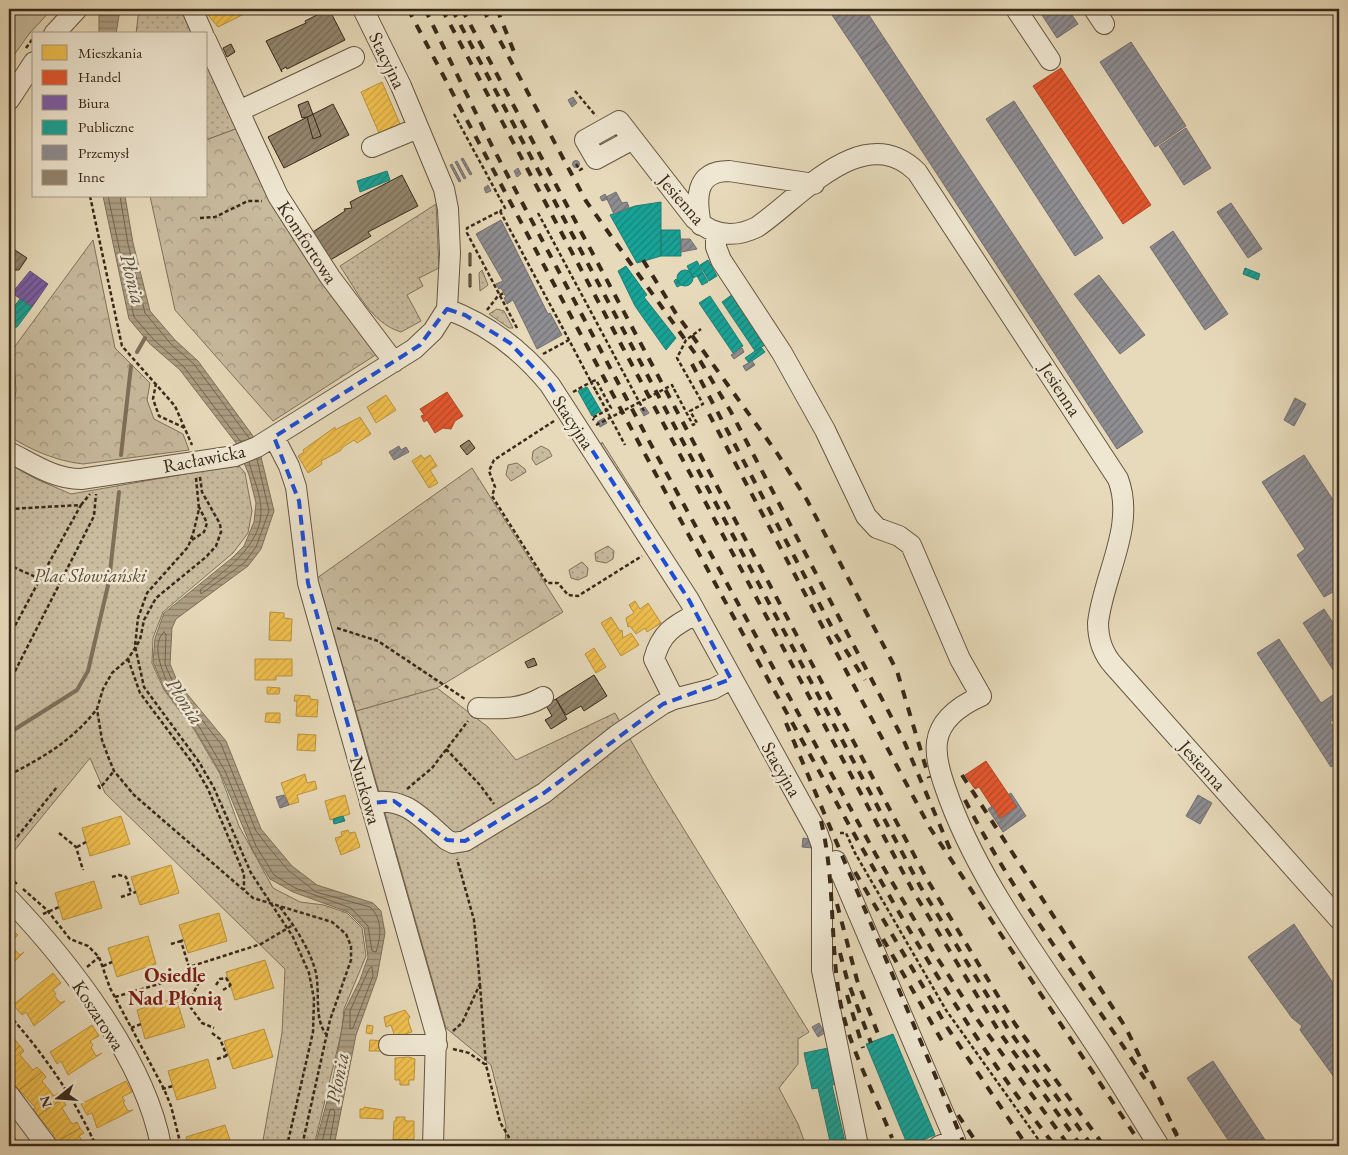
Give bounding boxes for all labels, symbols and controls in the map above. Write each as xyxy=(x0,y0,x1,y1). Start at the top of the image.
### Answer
street label: Stacyjna xyxy=(363,28,412,93)
legend xyxy=(32,32,208,198)
text: Mieszkania xyxy=(78,43,142,62)
text: Handel xyxy=(78,67,121,86)
text: Biura xyxy=(78,93,109,112)
text: Publiczne xyxy=(78,117,134,136)
text: Przemysł xyxy=(78,143,129,162)
text: Inne xyxy=(78,167,105,186)
street label: Jesienna xyxy=(651,167,711,230)
street label: Komfortowa xyxy=(272,196,344,289)
water label: Płonia xyxy=(114,251,152,307)
street label: Jesienna xyxy=(1033,356,1088,421)
street label: Stacyjna xyxy=(547,390,601,455)
street label: Racławicka xyxy=(161,438,248,479)
park label: Plac Słowiański xyxy=(34,563,148,588)
water label: Płonia xyxy=(160,672,210,730)
street label: Jesienna xyxy=(1172,733,1232,796)
street label: Stacyjna xyxy=(756,737,808,802)
street label: Nurkowa xyxy=(344,753,387,828)
district label: Osiedle Nad Płonią xyxy=(128,962,223,1011)
street label: Koszarowa xyxy=(67,975,131,1056)
water label: Płonia xyxy=(319,1050,355,1106)
north arrow xyxy=(32,1072,82,1122)
text: N xyxy=(35,1093,56,1110)

